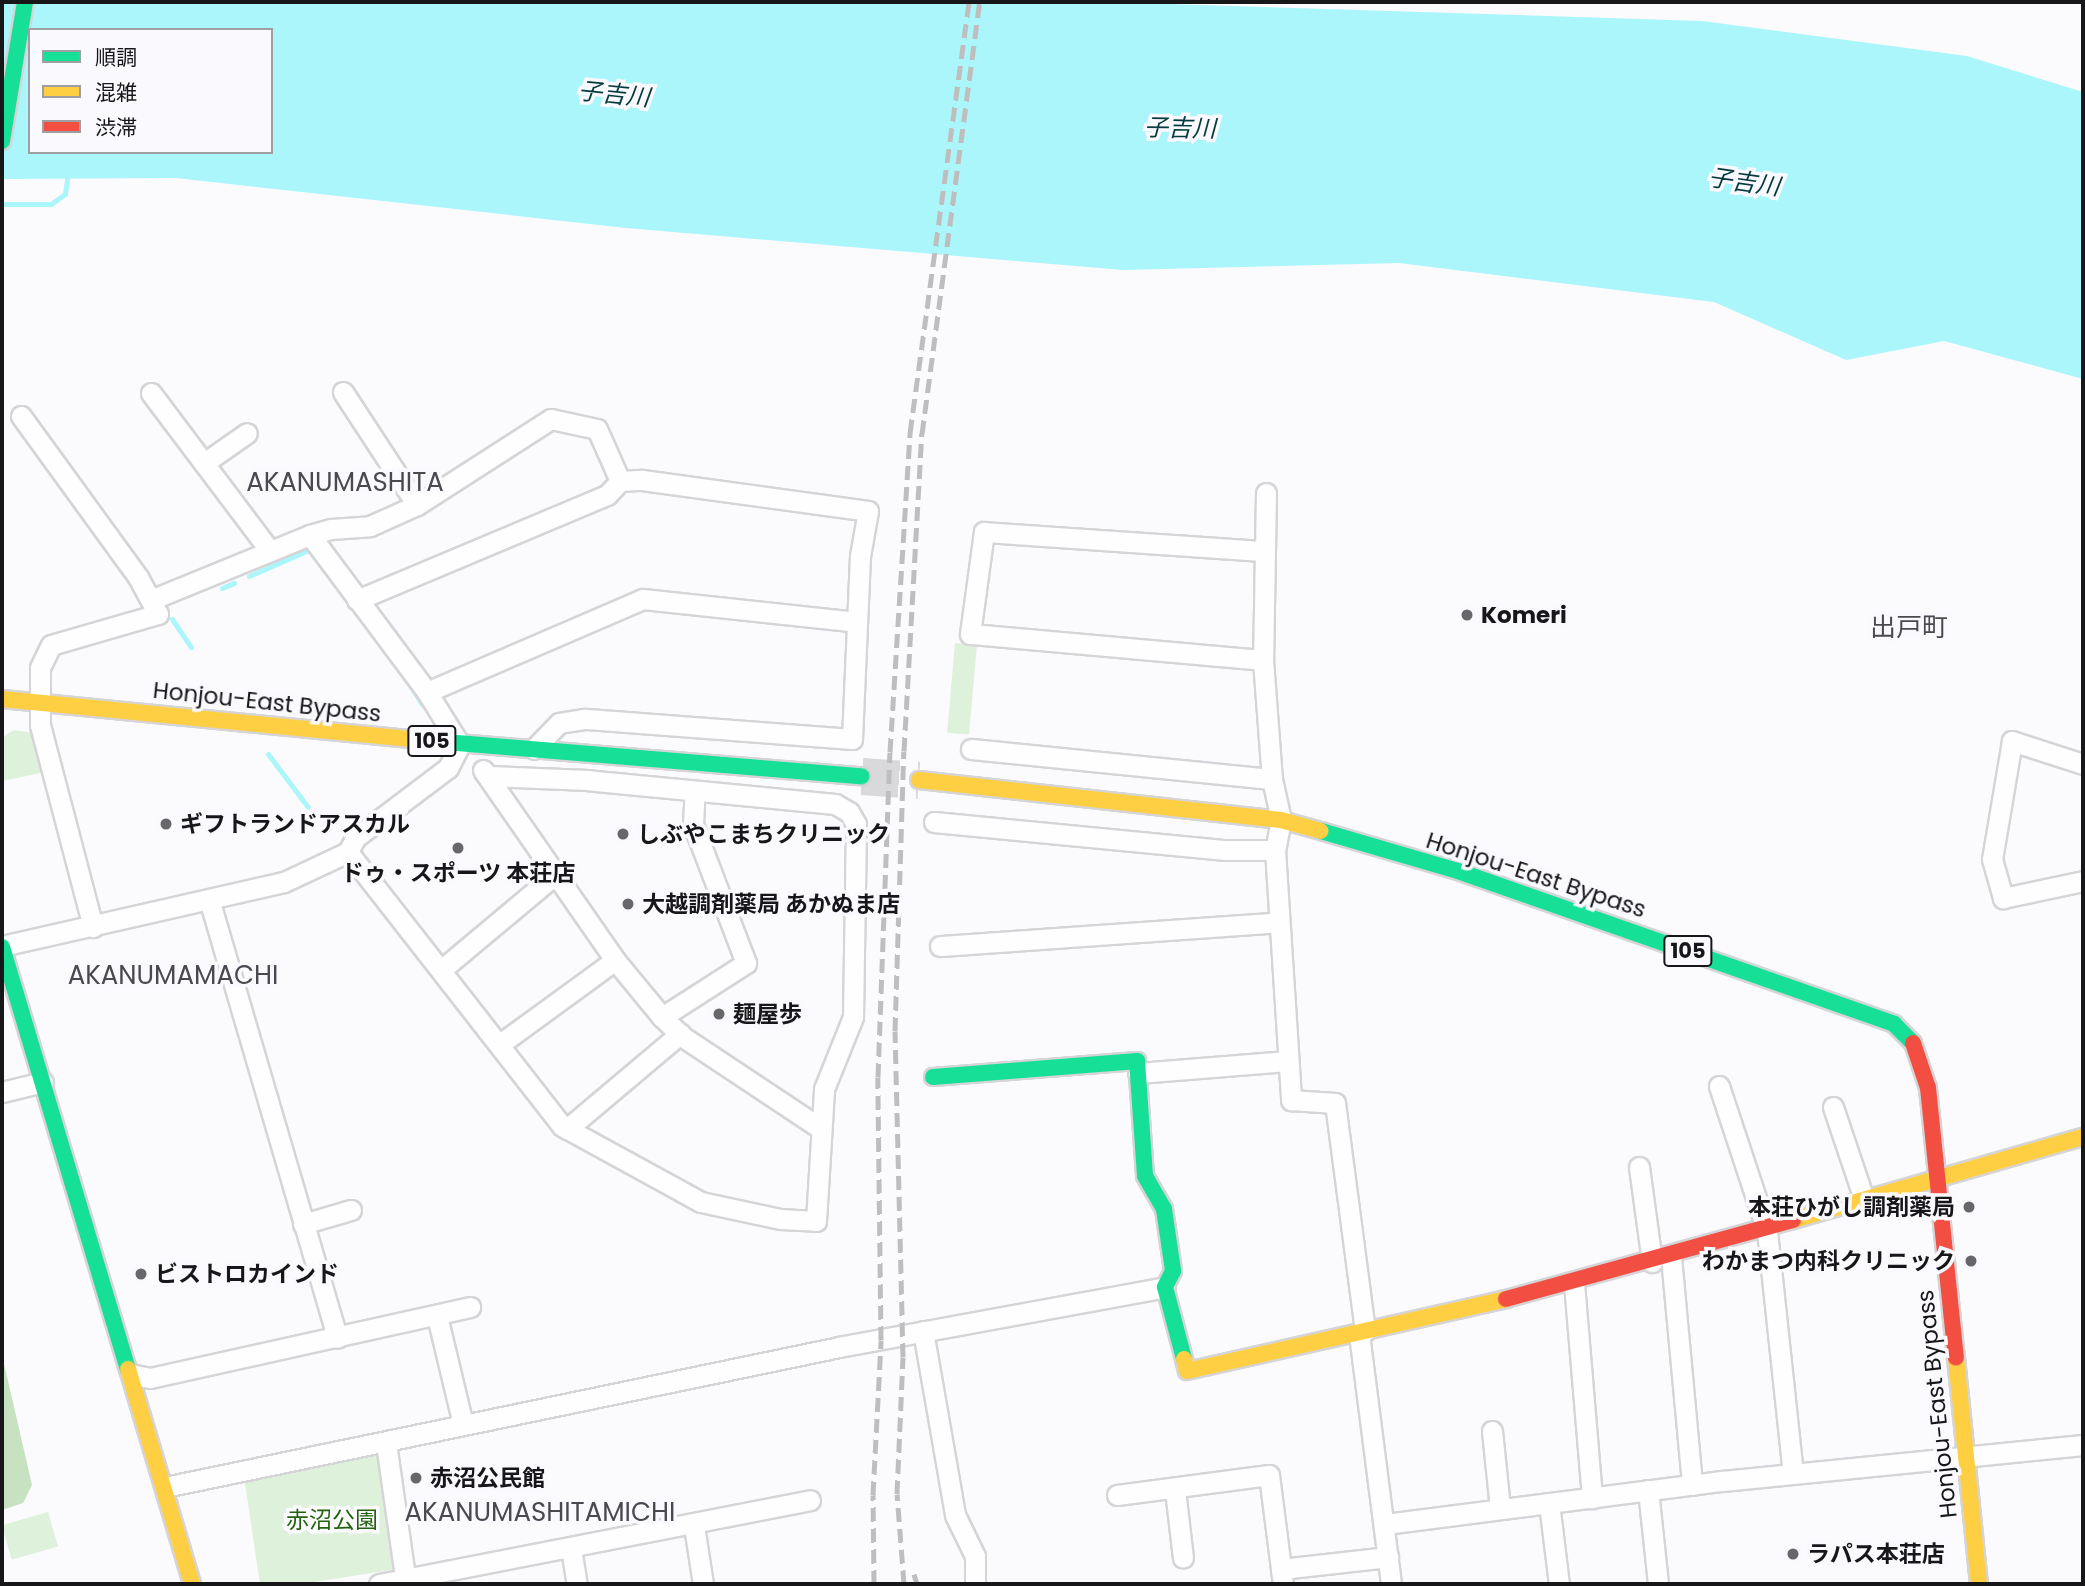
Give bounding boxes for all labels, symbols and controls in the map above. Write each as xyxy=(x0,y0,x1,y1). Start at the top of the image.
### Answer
legend xyxy=(28,28,273,154)
text: 順調 xyxy=(95,43,137,72)
water label: 子吉川 xyxy=(577,76,651,112)
text: 混雑 xyxy=(95,78,137,107)
text: 渋滞 xyxy=(95,113,137,142)
water label: 子吉川 xyxy=(1144,113,1216,143)
water label: 子吉川 xyxy=(1706,163,1782,201)
district label: AKANUMASHITA xyxy=(236,467,454,499)
place label: Komeri xyxy=(1481,601,1567,629)
marker: Komeri xyxy=(1459,607,1475,623)
district label: 出戸町 xyxy=(1870,612,1948,644)
street label: Honjou-East Bypass xyxy=(152,676,382,728)
road number: 105 xyxy=(406,724,458,758)
place label: ギフトランドアスカル xyxy=(180,810,410,838)
marker: ギフトランドアスカル xyxy=(158,816,174,832)
place label: しぶやこまちクリニック xyxy=(637,820,890,848)
marker: しぶやこまちクリニック xyxy=(615,826,631,842)
street label: Honjou-East Bypass xyxy=(1423,826,1649,924)
marker: ドゥ・スポーツ 本荘店 xyxy=(450,840,466,856)
place label: ドゥ・スポーツ 本荘店 xyxy=(341,859,575,887)
place label: 大越調剤薬局 あかぬま店 xyxy=(642,890,900,918)
marker: 大越調剤薬局 あかぬま店 xyxy=(620,896,636,912)
road number: 105 xyxy=(1662,934,1714,968)
district label: AKANUMAMACHI xyxy=(57,960,289,992)
place label: 麺屋歩 xyxy=(733,1000,802,1028)
marker: 麺屋歩 xyxy=(711,1006,727,1022)
place label: 本荘ひがし調剤薬局 xyxy=(1748,1193,1955,1221)
marker: 本荘ひがし調剤薬局 xyxy=(1961,1199,1977,1215)
place label: わかまつ内科クリニック xyxy=(1702,1247,1955,1275)
marker: わかまつ内科クリニック xyxy=(1961,1251,1981,1271)
place label: ビストロカインド xyxy=(155,1260,339,1288)
marker: ビストロカインド xyxy=(133,1266,149,1282)
street label: Honjou-East Bypass xyxy=(1911,1289,1963,1519)
place label: 赤沼公民館 xyxy=(430,1464,545,1492)
marker: 赤沼公民館 xyxy=(408,1470,424,1486)
district label: AKANUMASHITAMICHI xyxy=(390,1497,690,1529)
park label: 赤沼公園 xyxy=(286,1506,378,1534)
place label: ラパス本荘店 xyxy=(1807,1540,1945,1568)
marker: ラパス本荘店 xyxy=(1785,1546,1801,1562)

